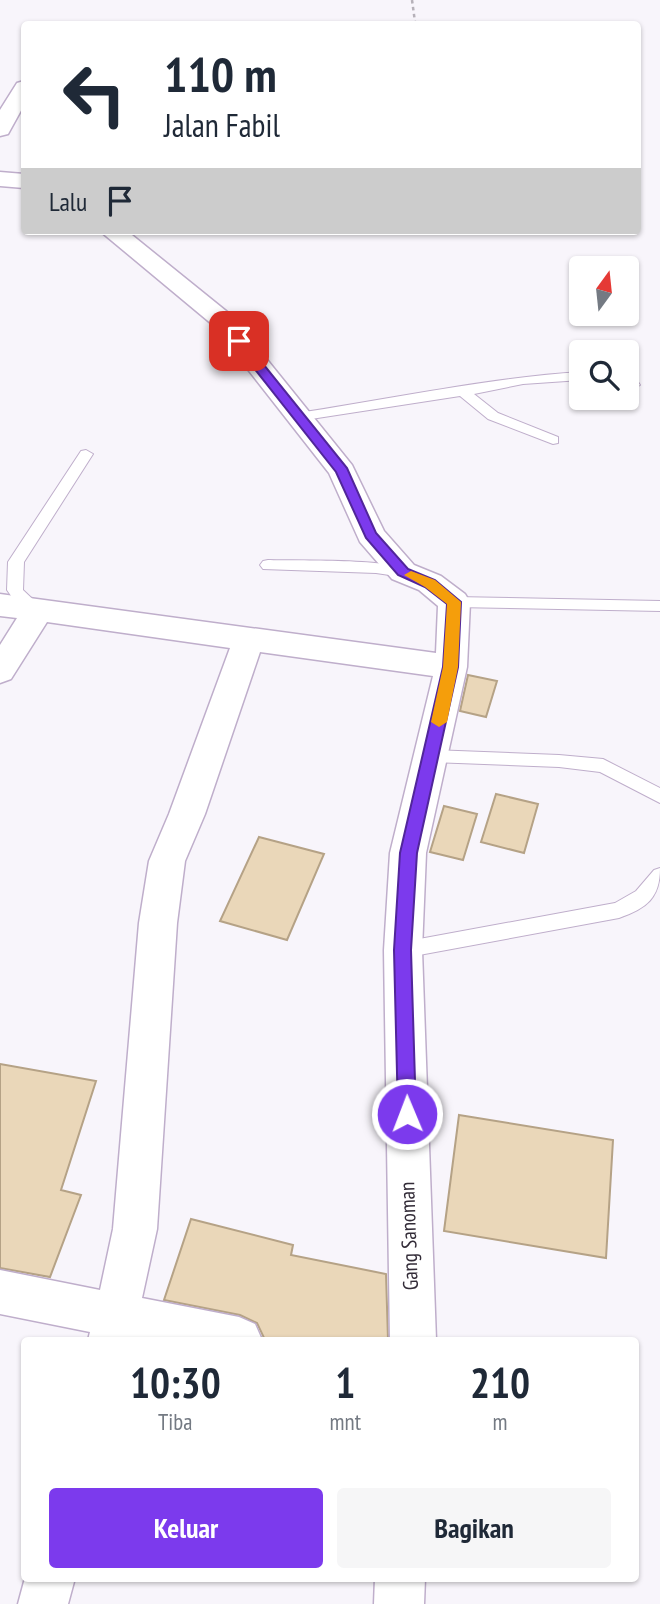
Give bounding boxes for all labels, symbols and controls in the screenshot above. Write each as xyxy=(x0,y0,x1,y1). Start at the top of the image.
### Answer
text: 110 m xyxy=(164,42,277,106)
icon: left xyxy=(49,49,140,140)
text: Jalan Fabil xyxy=(164,104,280,146)
icon: arrive xyxy=(101,182,139,220)
text: Lalu xyxy=(49,185,87,218)
north arrow xyxy=(569,256,639,326)
map controls xyxy=(569,256,639,410)
pin xyxy=(209,311,269,371)
icon: arrive xyxy=(220,322,258,360)
button: search xyxy=(569,340,639,410)
position arrow xyxy=(370,1077,444,1151)
street label: Gang Sanoman xyxy=(393,1181,424,1291)
text: 10:30 xyxy=(130,1355,221,1410)
text: 1 xyxy=(335,1355,355,1410)
text: 210 xyxy=(470,1355,530,1410)
text: Tiba xyxy=(158,1407,193,1436)
text: mnt xyxy=(330,1407,361,1436)
text: m xyxy=(493,1407,508,1436)
button: Keluar xyxy=(49,1488,323,1568)
button: Bagikan xyxy=(337,1488,611,1568)

